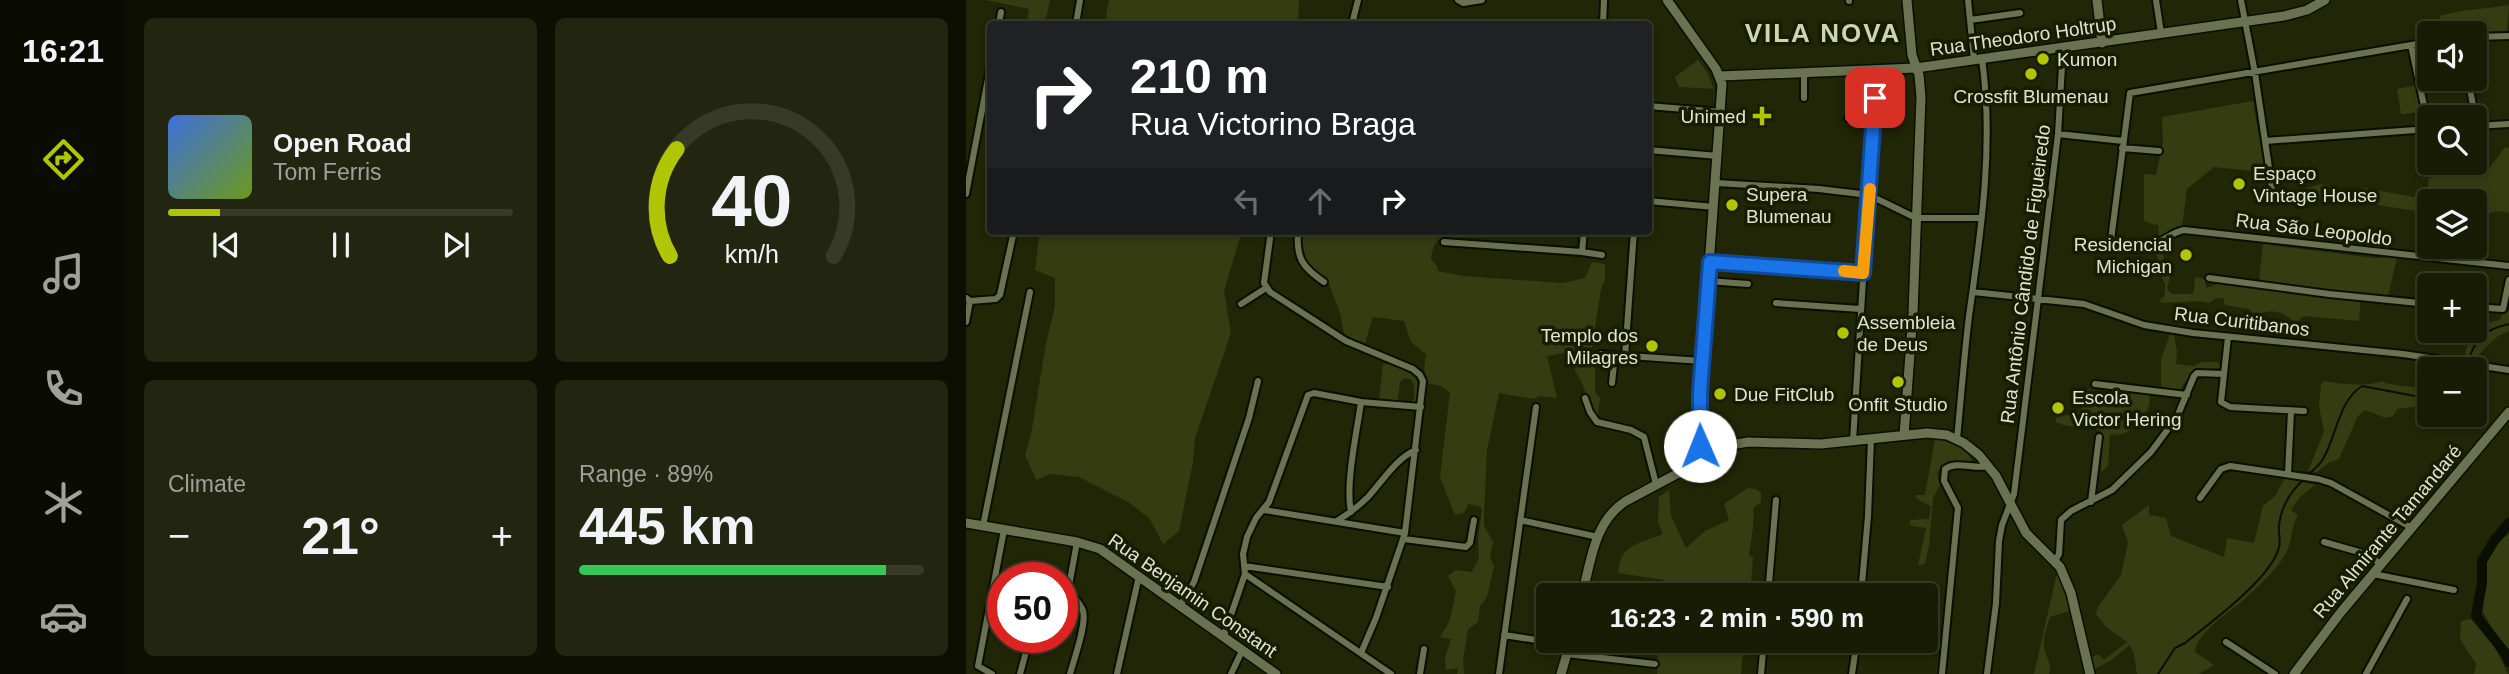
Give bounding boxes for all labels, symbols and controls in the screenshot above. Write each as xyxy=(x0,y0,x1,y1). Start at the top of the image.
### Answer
street label: Rua Theodoro Holtrup xyxy=(1929,13,2117,60)
district label: VILA NOVA xyxy=(1745,18,1901,48)
map controls xyxy=(2417,21,2487,427)
button: sound xyxy=(2417,21,2487,91)
text: 16:21 xyxy=(22,33,104,69)
icon: right xyxy=(1015,49,1106,140)
text: 210 m xyxy=(1130,49,1269,103)
place label: Kumon xyxy=(2057,49,2117,70)
marker: Kumon xyxy=(2035,51,2051,67)
marker: Crossfit Blumenau xyxy=(2023,66,2039,82)
pin xyxy=(1845,68,1905,128)
icon: arrive xyxy=(1856,79,1894,117)
place label: Crossfit Blumenau xyxy=(1953,86,2109,107)
button: search xyxy=(2417,105,2487,175)
text: Rua Victorino Braga xyxy=(1130,106,1416,142)
place label: Unimed xyxy=(1681,106,1746,127)
marker: Unimed xyxy=(1752,106,1772,126)
street label: Rua Antônio Cândido de Figueiredo xyxy=(1997,123,2054,425)
text: Open Road xyxy=(273,128,412,158)
icon: directions xyxy=(39,135,88,184)
text: Tom Ferris xyxy=(273,159,382,185)
text: 40 xyxy=(711,160,792,241)
place label: Espaço Vintage House xyxy=(2253,163,2377,206)
marker: Espaço Vintage House xyxy=(2231,176,2247,192)
icon: left xyxy=(1228,182,1266,220)
icon: ahead xyxy=(1301,182,1339,220)
icon: right xyxy=(1374,182,1412,220)
place label: Supera Blumenau xyxy=(1746,184,1832,227)
button: layers xyxy=(2417,189,2487,259)
marker: Supera Blumenau xyxy=(1724,197,1740,213)
street label: Rua São Leopoldo xyxy=(2235,209,2393,250)
icon: previous xyxy=(207,226,245,264)
icon: pause xyxy=(322,226,360,264)
icon: next xyxy=(437,226,475,264)
place label: Residencial Michigan xyxy=(2074,234,2172,277)
text: km/h xyxy=(724,240,779,268)
marker: Residencial Michigan xyxy=(2178,247,2194,263)
icon: music xyxy=(39,249,88,298)
button: + xyxy=(2417,273,2487,343)
street label: Rua Curitibanos xyxy=(2173,303,2311,340)
place label: Assembleia de Deus xyxy=(1857,312,1956,355)
place label: Templo dos Milagres xyxy=(1541,325,1638,368)
marker: Assembleia de Deus xyxy=(1835,325,1851,341)
marker: Templo dos Milagres xyxy=(1644,338,1660,354)
button: − xyxy=(2417,357,2487,427)
icon: phone xyxy=(39,364,88,413)
marker: Onfit Studio xyxy=(1890,374,1906,390)
place label: Due FitClub xyxy=(1734,384,1834,405)
marker: Due FitClub xyxy=(1712,386,1728,402)
place label: Escola Victor Hering xyxy=(2072,387,2181,430)
place label: Onfit Studio xyxy=(1848,394,1948,415)
marker: Escola Victor Hering xyxy=(2050,400,2066,416)
position arrow xyxy=(1663,409,1737,483)
street label: Rua Almirante Tamandaré xyxy=(2309,441,2466,622)
text: Range · 89% xyxy=(579,461,713,487)
text: Climate xyxy=(168,471,246,497)
icon: climate xyxy=(39,478,88,527)
text: 445 km xyxy=(579,497,755,555)
text: 21° xyxy=(301,507,380,565)
text: − xyxy=(168,515,190,557)
text: + xyxy=(491,515,513,557)
street label: Rua Benjamin Constant xyxy=(1105,529,1282,662)
speed limit sign: 50 xyxy=(987,562,1078,653)
icon: car xyxy=(39,592,88,641)
text: 16:23 · 2 min · 590 m xyxy=(1610,603,1864,633)

